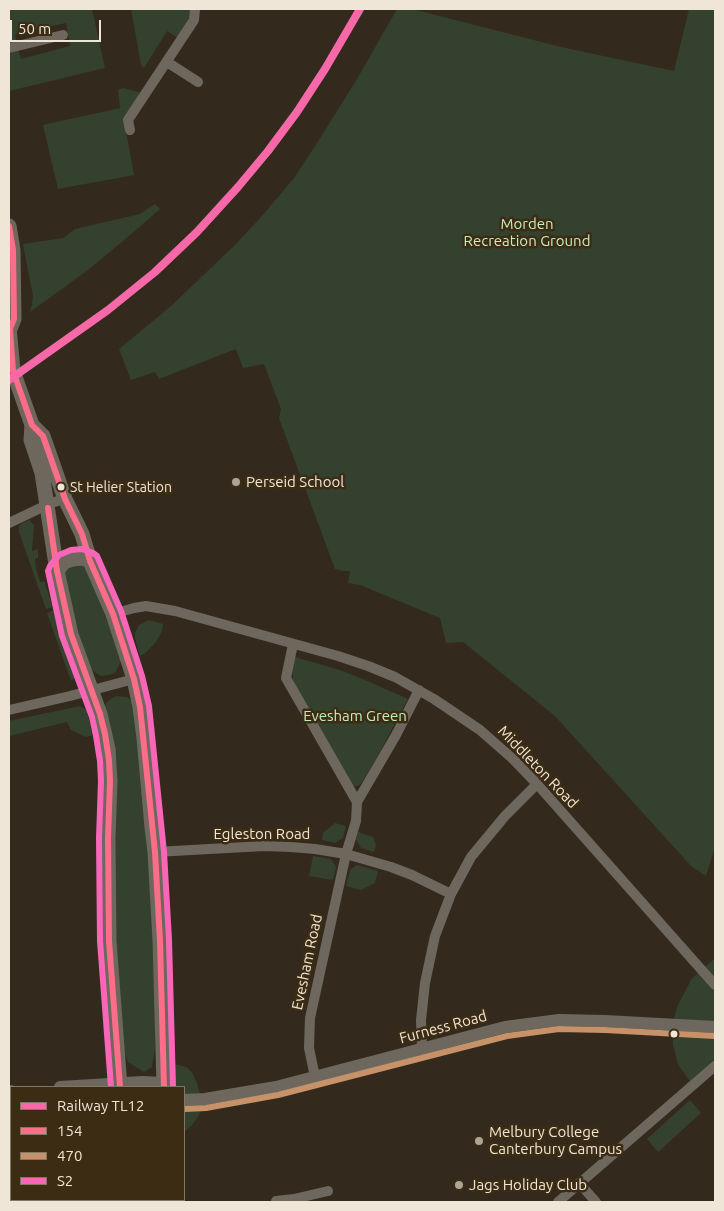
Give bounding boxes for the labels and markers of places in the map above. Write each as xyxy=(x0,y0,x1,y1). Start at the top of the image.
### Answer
place label: Perseid School xyxy=(246,473,344,491)
marker: Perseid School xyxy=(230,476,242,488)
place label: St Helier Station xyxy=(70,479,172,495)
marker: St Helier Station xyxy=(56,482,66,492)
unlabelled marker xyxy=(669,1029,679,1039)
place label: Melbury College Canterbury Campus xyxy=(489,1123,622,1158)
marker: Melbury College Canterbury Campus xyxy=(473,1135,485,1147)
place label: Jags Holiday Club xyxy=(469,1176,587,1194)
marker: Jags Holiday Club xyxy=(453,1179,465,1191)

